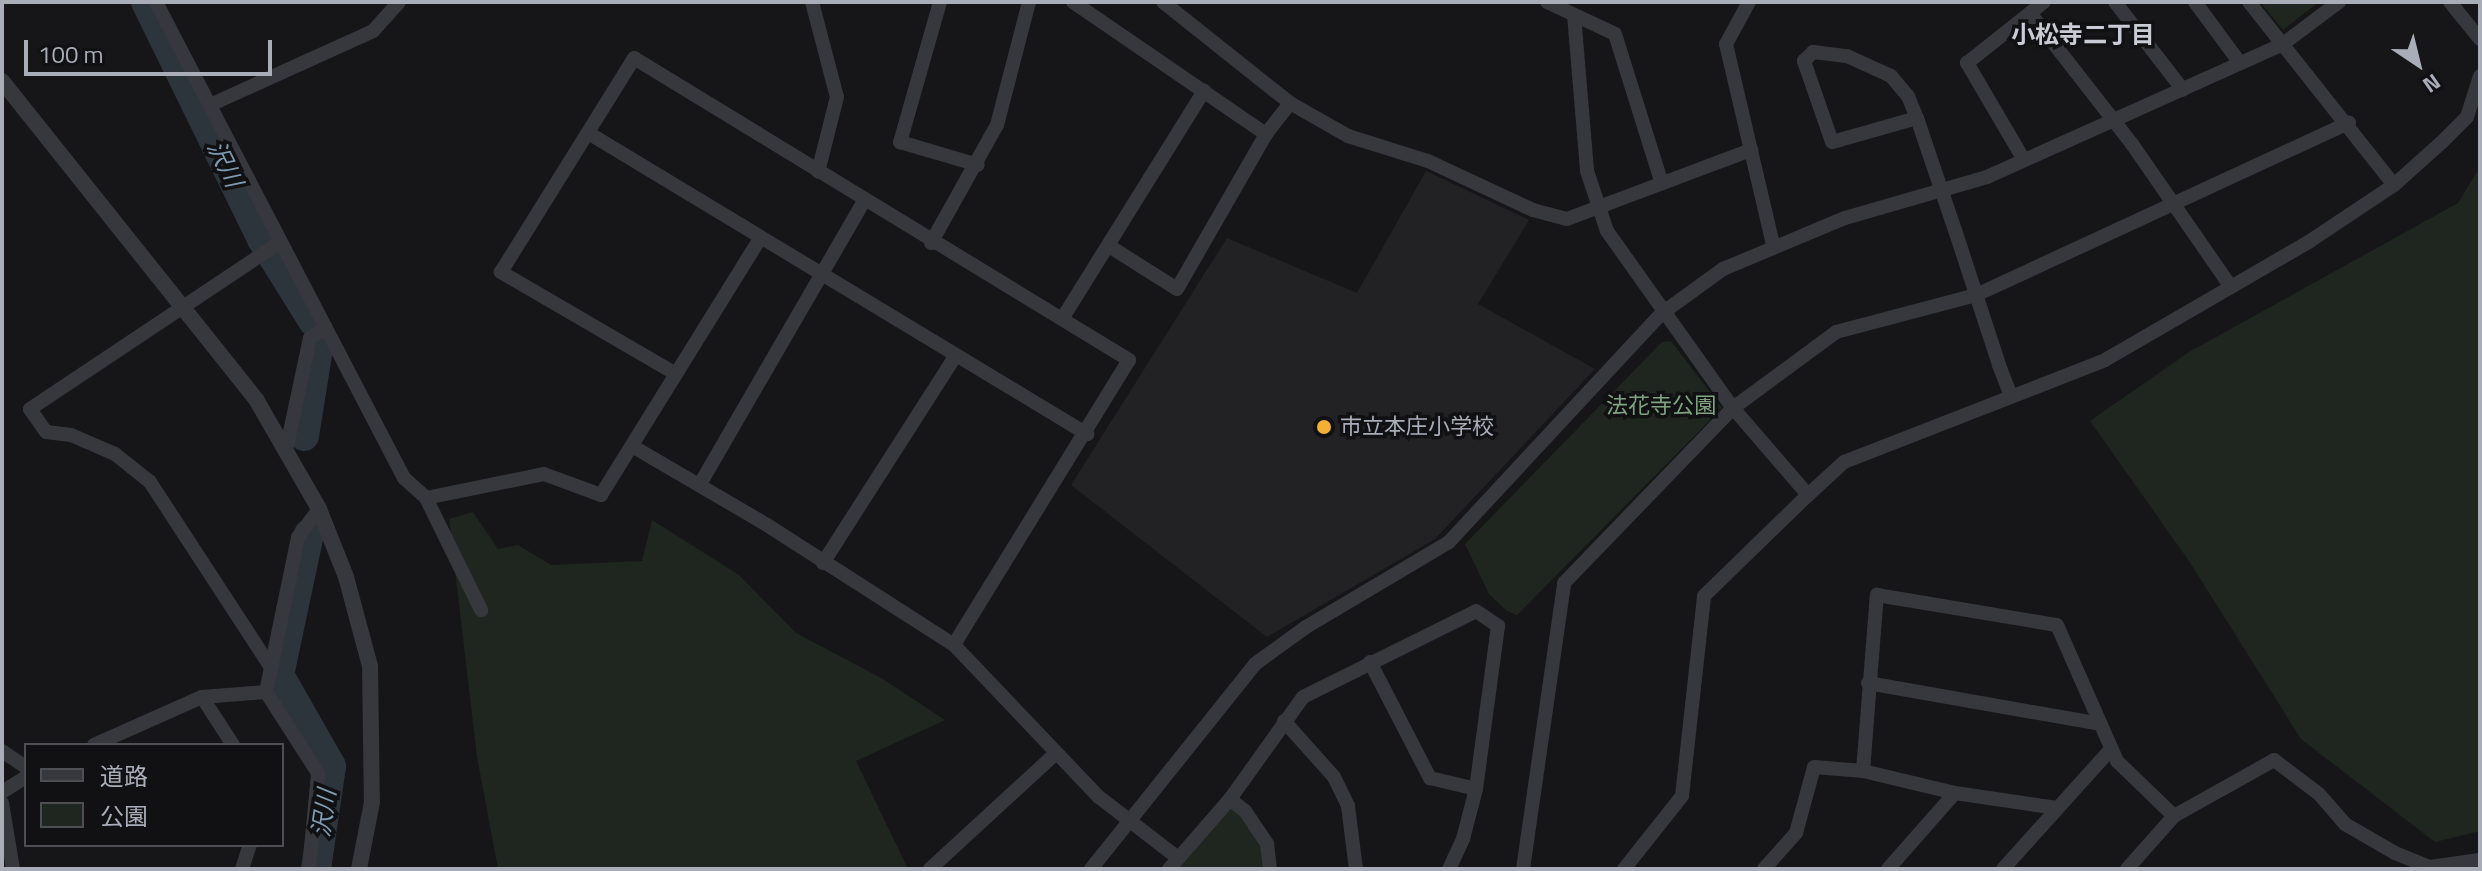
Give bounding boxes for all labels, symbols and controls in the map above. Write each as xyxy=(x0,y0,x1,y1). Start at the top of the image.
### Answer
district label: 小松寺二丁目 xyxy=(2011,21,2155,49)
scale bar xyxy=(28,24,276,74)
north arrow xyxy=(2378,24,2458,104)
text: 100 m xyxy=(38,36,104,72)
text: N xyxy=(2416,65,2448,102)
water label: 沢川 xyxy=(202,136,248,192)
park label: 法花寺公園 xyxy=(1606,393,1716,419)
place label: 市立本庄小学校 xyxy=(1340,414,1494,440)
marker: 市立本庄小学校 xyxy=(1315,418,1333,436)
legend xyxy=(24,743,284,847)
text: 道路 xyxy=(100,758,148,794)
water label: 沢川 xyxy=(306,787,342,839)
text: 公園 xyxy=(100,798,148,834)

